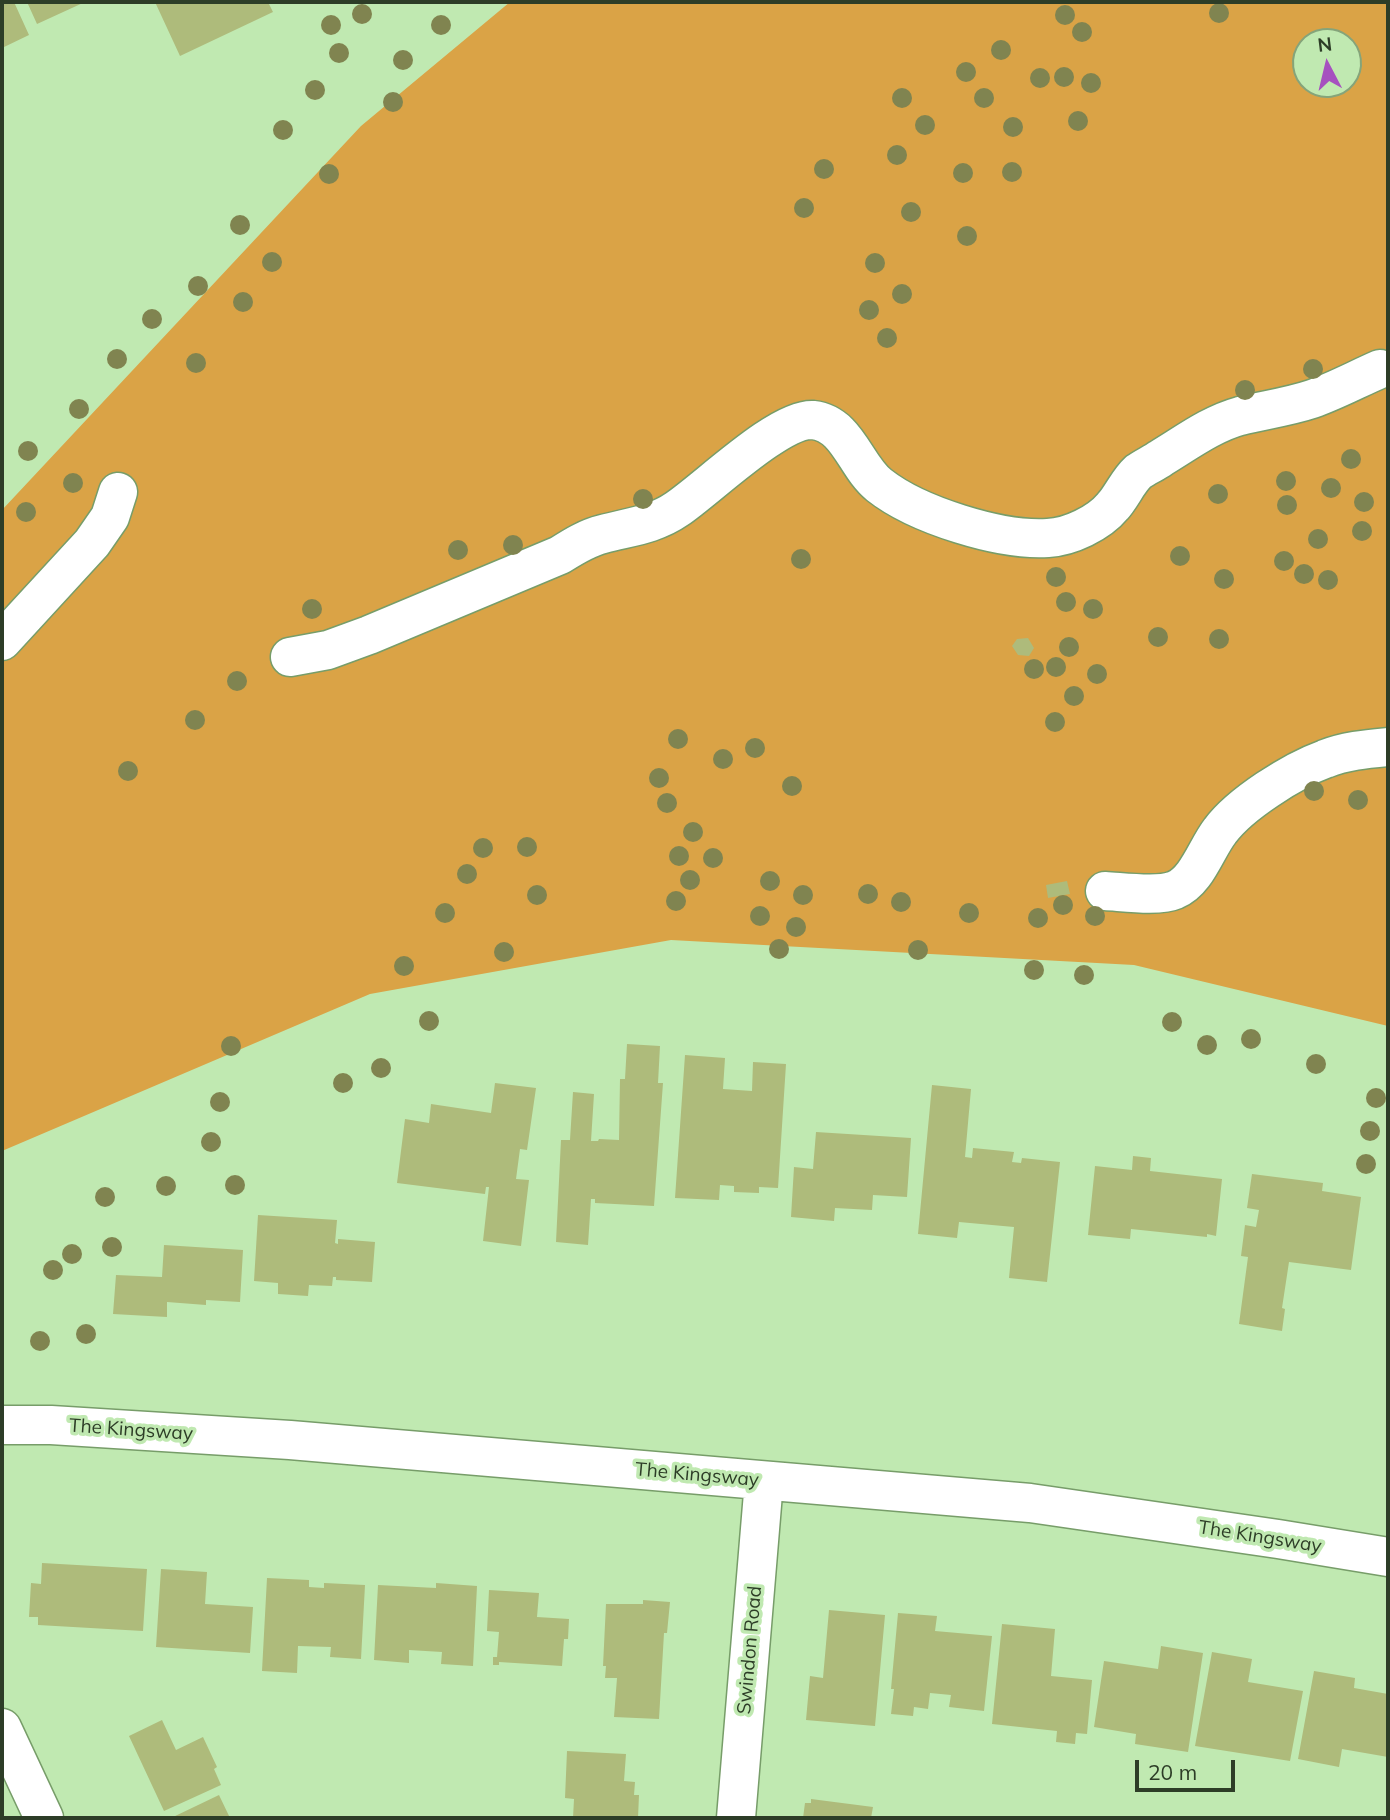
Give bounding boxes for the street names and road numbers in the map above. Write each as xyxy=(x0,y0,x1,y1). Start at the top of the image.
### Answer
street label: The Kingsway xyxy=(68,1414,194,1446)
street label: The Kingsway xyxy=(634,1458,760,1492)
street label: The Kingsway xyxy=(1197,1516,1323,1558)
street label: Swindon Road xyxy=(733,1585,767,1715)

